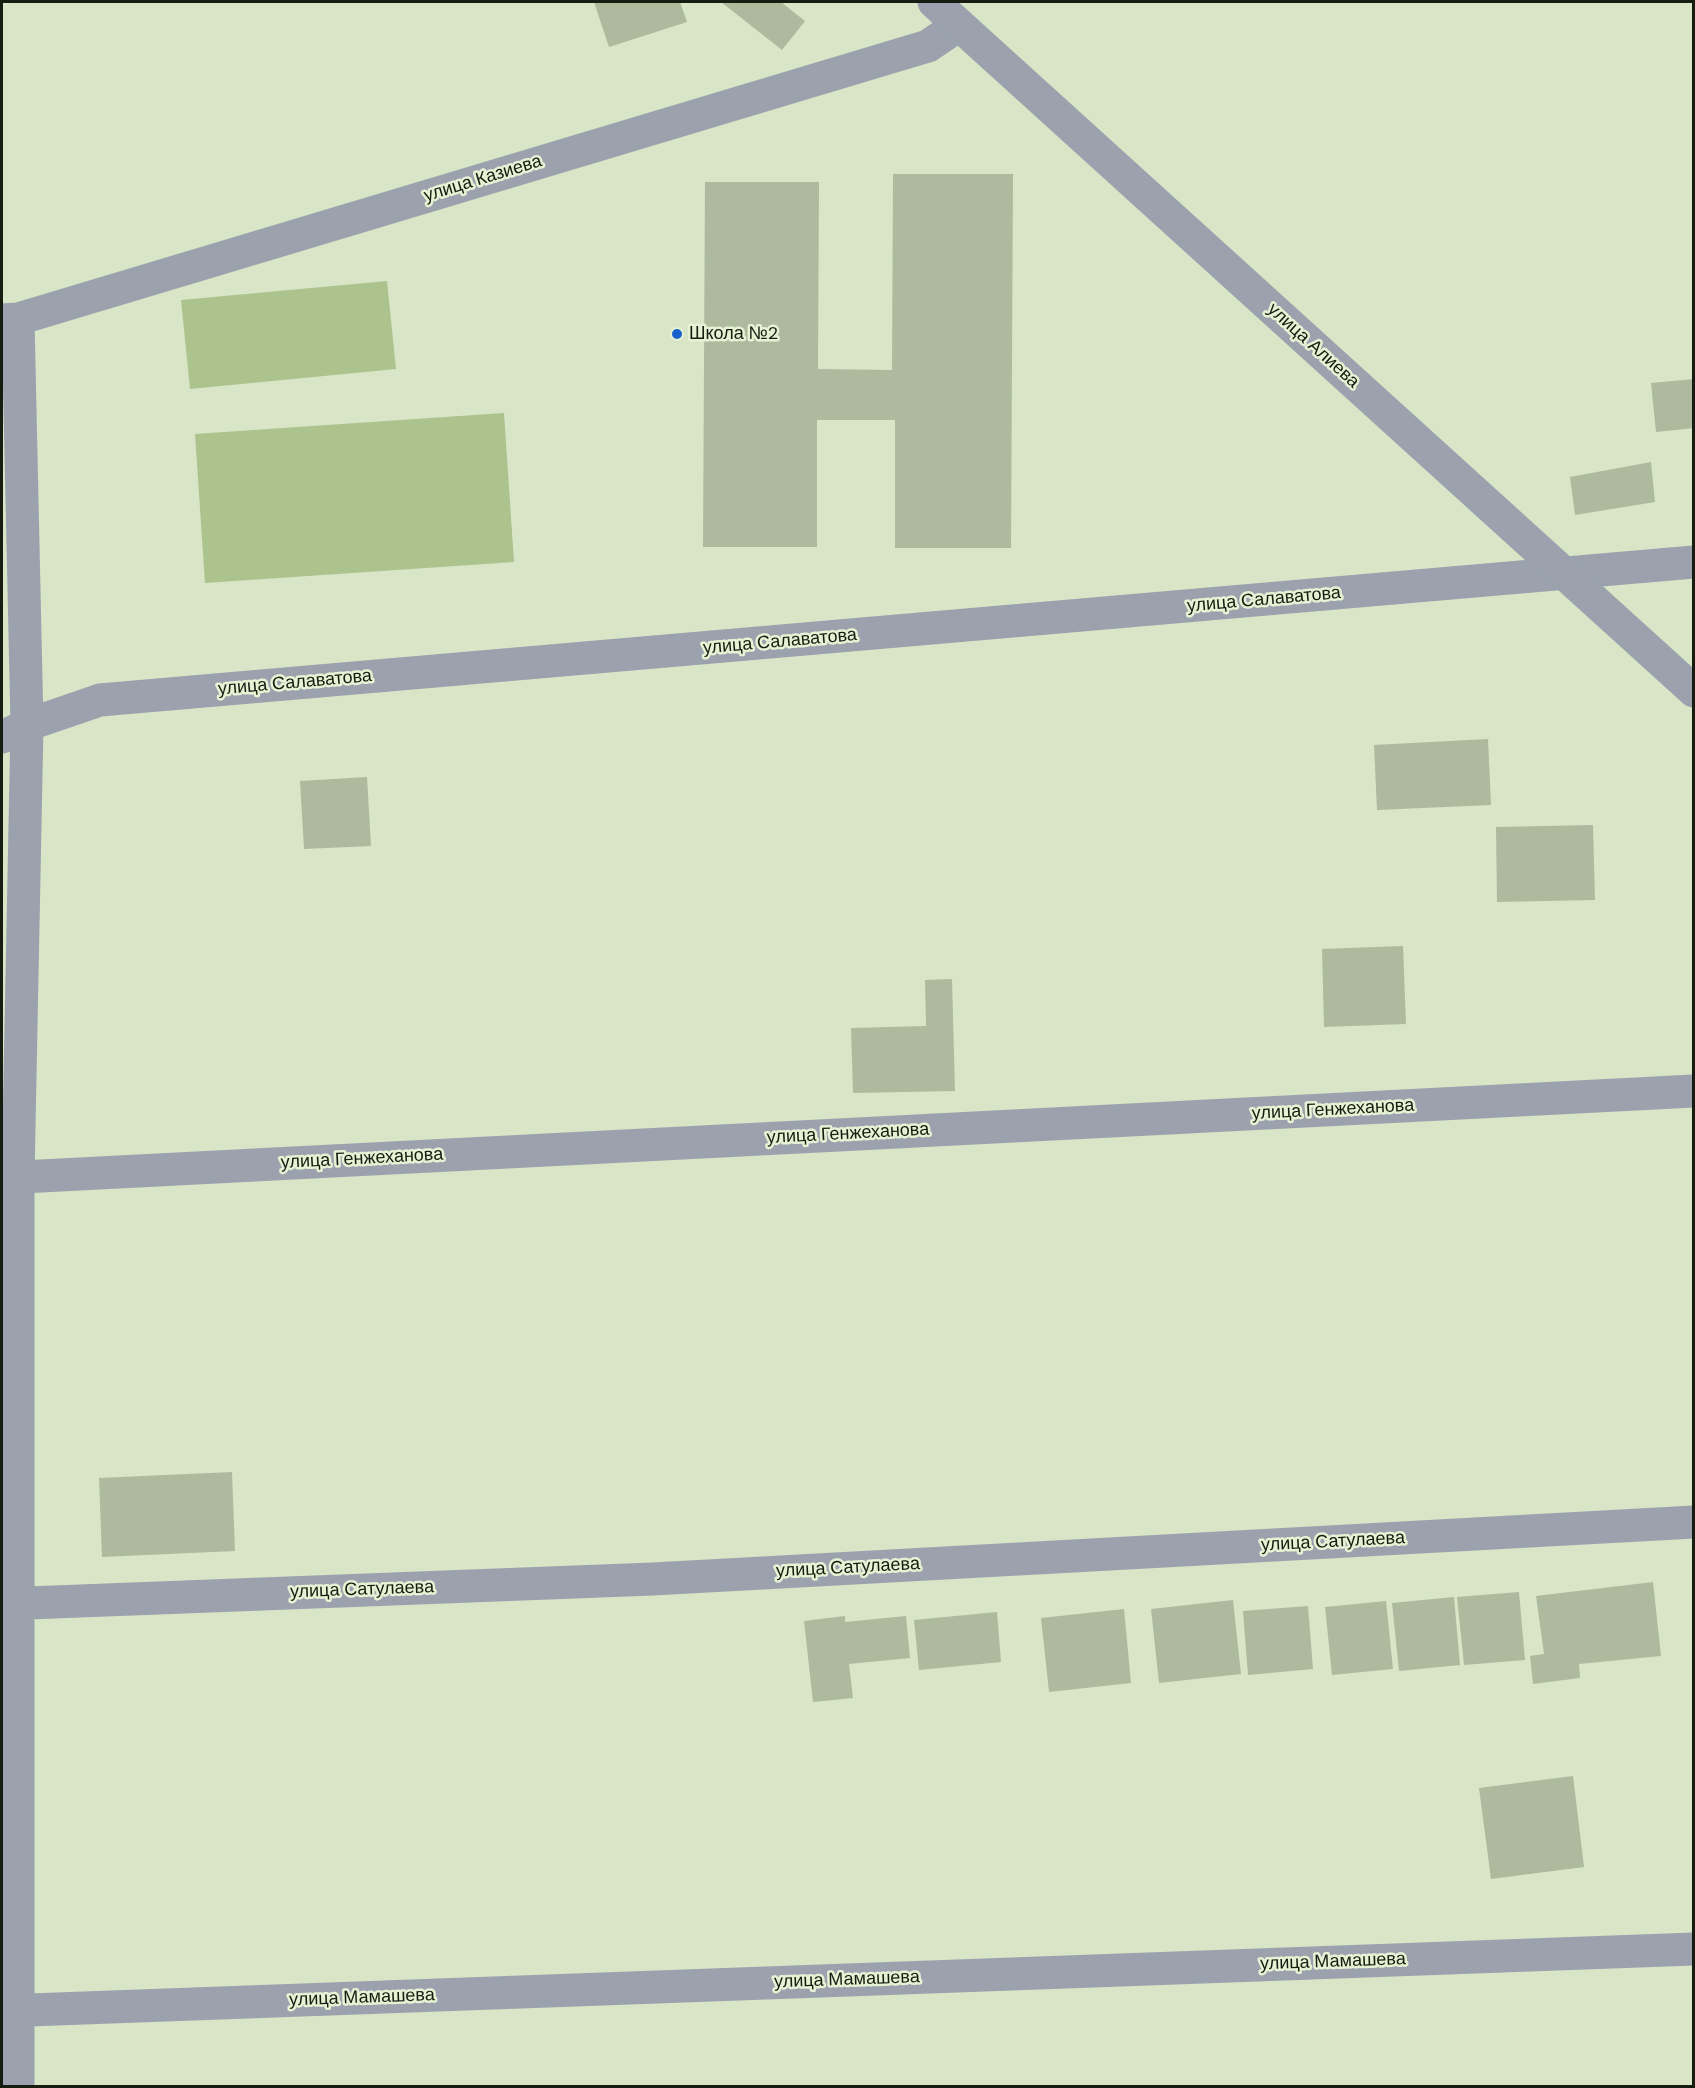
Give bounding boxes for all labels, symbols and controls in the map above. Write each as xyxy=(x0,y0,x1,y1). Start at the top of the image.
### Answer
street label: улица Казиева xyxy=(421,151,545,207)
street label: улица Алиева xyxy=(1263,299,1363,393)
place label: Школа №2 xyxy=(689,323,778,345)
marker: Школа №2 xyxy=(670,327,684,341)
street label: улица Салаватова xyxy=(1186,583,1342,617)
street label: улица Салаватова xyxy=(702,625,858,659)
street label: улица Салаватова xyxy=(217,666,373,700)
street label: улица Генжеханова xyxy=(1251,1095,1415,1125)
street label: улица Генжеханова xyxy=(766,1119,930,1149)
street label: улица Генжеханова xyxy=(280,1144,444,1174)
street label: улица Сатулаева xyxy=(1261,1527,1405,1557)
street label: улица Сатулаева xyxy=(776,1553,920,1583)
street label: улица Сатулаева xyxy=(290,1577,434,1603)
street label: улица Мамашева xyxy=(1260,1949,1406,1975)
street label: улица Мамашева xyxy=(774,1967,920,1993)
street label: улица Мамашева xyxy=(289,1985,435,2011)

